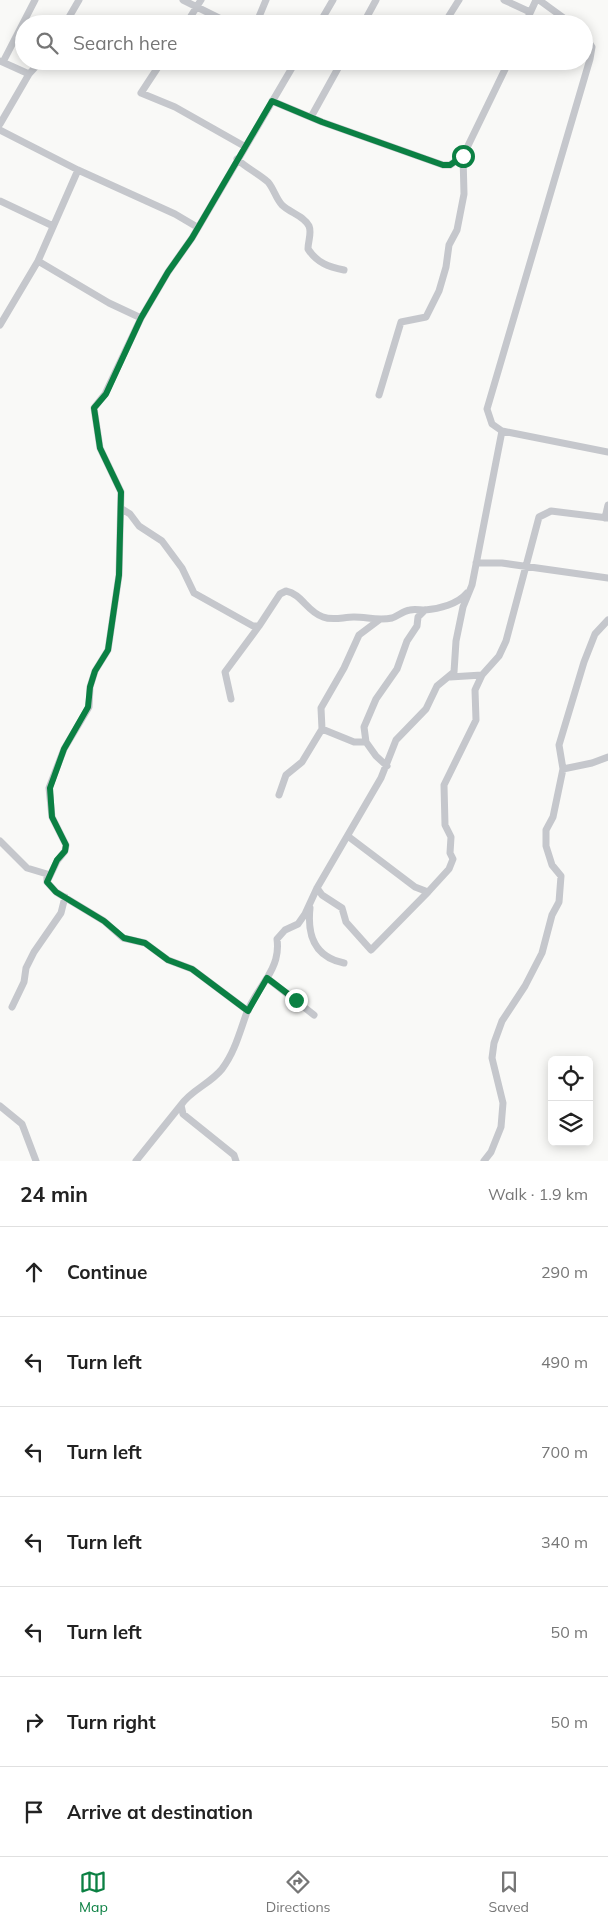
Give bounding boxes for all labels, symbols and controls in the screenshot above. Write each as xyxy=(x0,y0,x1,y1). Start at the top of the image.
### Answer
search box xyxy=(15,15,593,70)
icon: search xyxy=(33,29,61,57)
text: Search here xyxy=(73,31,177,55)
route start xyxy=(452,145,475,168)
route end xyxy=(285,989,308,1012)
map controls xyxy=(548,1056,593,1146)
button: locate xyxy=(548,1056,593,1101)
button: layers xyxy=(548,1101,593,1146)
text: 24 min xyxy=(20,1181,88,1207)
text: Walk · 1.9 km xyxy=(488,1184,588,1204)
icon: ahead xyxy=(20,1258,48,1286)
text: Continue xyxy=(67,1260,147,1284)
text: 290 m xyxy=(541,1262,588,1282)
icon: left xyxy=(20,1348,48,1376)
text: Turn left xyxy=(67,1350,142,1374)
text: 490 m xyxy=(541,1352,588,1372)
icon: left xyxy=(20,1438,48,1466)
text: Turn left xyxy=(67,1440,142,1464)
text: 700 m xyxy=(541,1442,588,1462)
icon: left xyxy=(20,1528,48,1556)
text: Turn left xyxy=(67,1530,142,1554)
text: 340 m xyxy=(541,1532,588,1552)
icon: left xyxy=(20,1618,48,1646)
text: Turn left xyxy=(67,1620,142,1644)
text: 50 m xyxy=(551,1622,588,1642)
icon: right xyxy=(20,1708,48,1736)
text: Turn right xyxy=(67,1710,156,1734)
text: 50 m xyxy=(551,1712,588,1732)
icon: arrive xyxy=(20,1798,48,1826)
text: Arrive at destination xyxy=(67,1800,253,1824)
tab: Map xyxy=(79,1868,108,1916)
tab: Directions xyxy=(266,1868,331,1916)
tab: Saved xyxy=(489,1868,529,1916)

